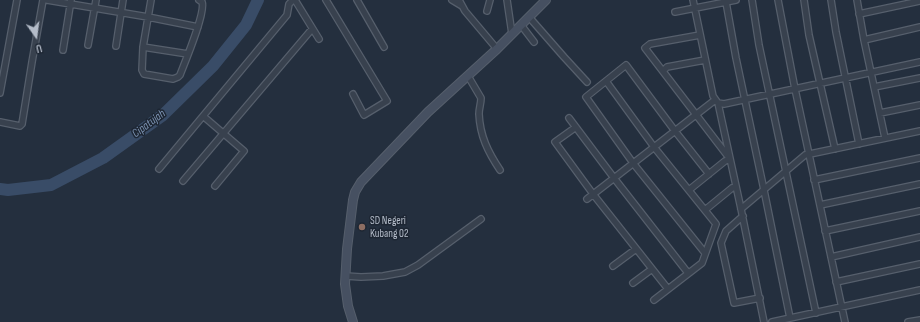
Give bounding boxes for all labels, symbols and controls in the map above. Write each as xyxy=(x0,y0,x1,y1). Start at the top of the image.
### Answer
north arrow xyxy=(16,16,56,56)
text: U xyxy=(35,41,43,55)
water label: Cipatujah xyxy=(129,107,169,141)
place label: SD Negeri Kubang 02 xyxy=(370,214,409,240)
marker: SD Negeri Kubang 02 xyxy=(357,222,367,232)

